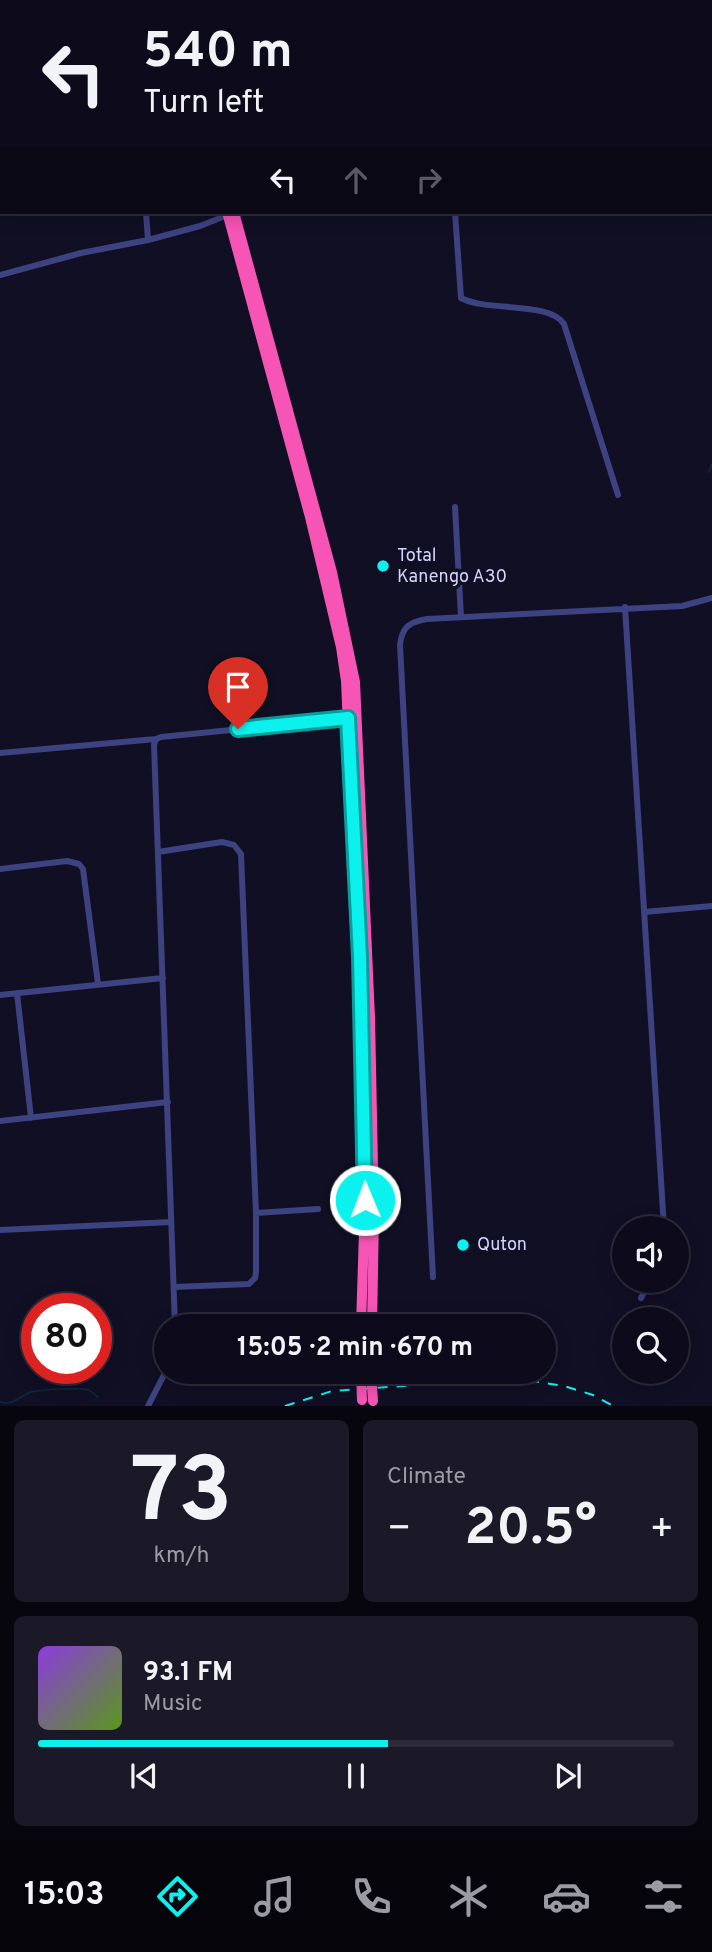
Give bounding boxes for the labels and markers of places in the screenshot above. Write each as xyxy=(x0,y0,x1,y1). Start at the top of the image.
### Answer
place label: Total Kanengo A30 xyxy=(397,545,507,589)
marker: Total Kanengo A30 xyxy=(375,558,391,574)
pin xyxy=(208,657,268,729)
place label: Quton xyxy=(477,1234,527,1257)
marker: Quton xyxy=(455,1237,471,1253)

